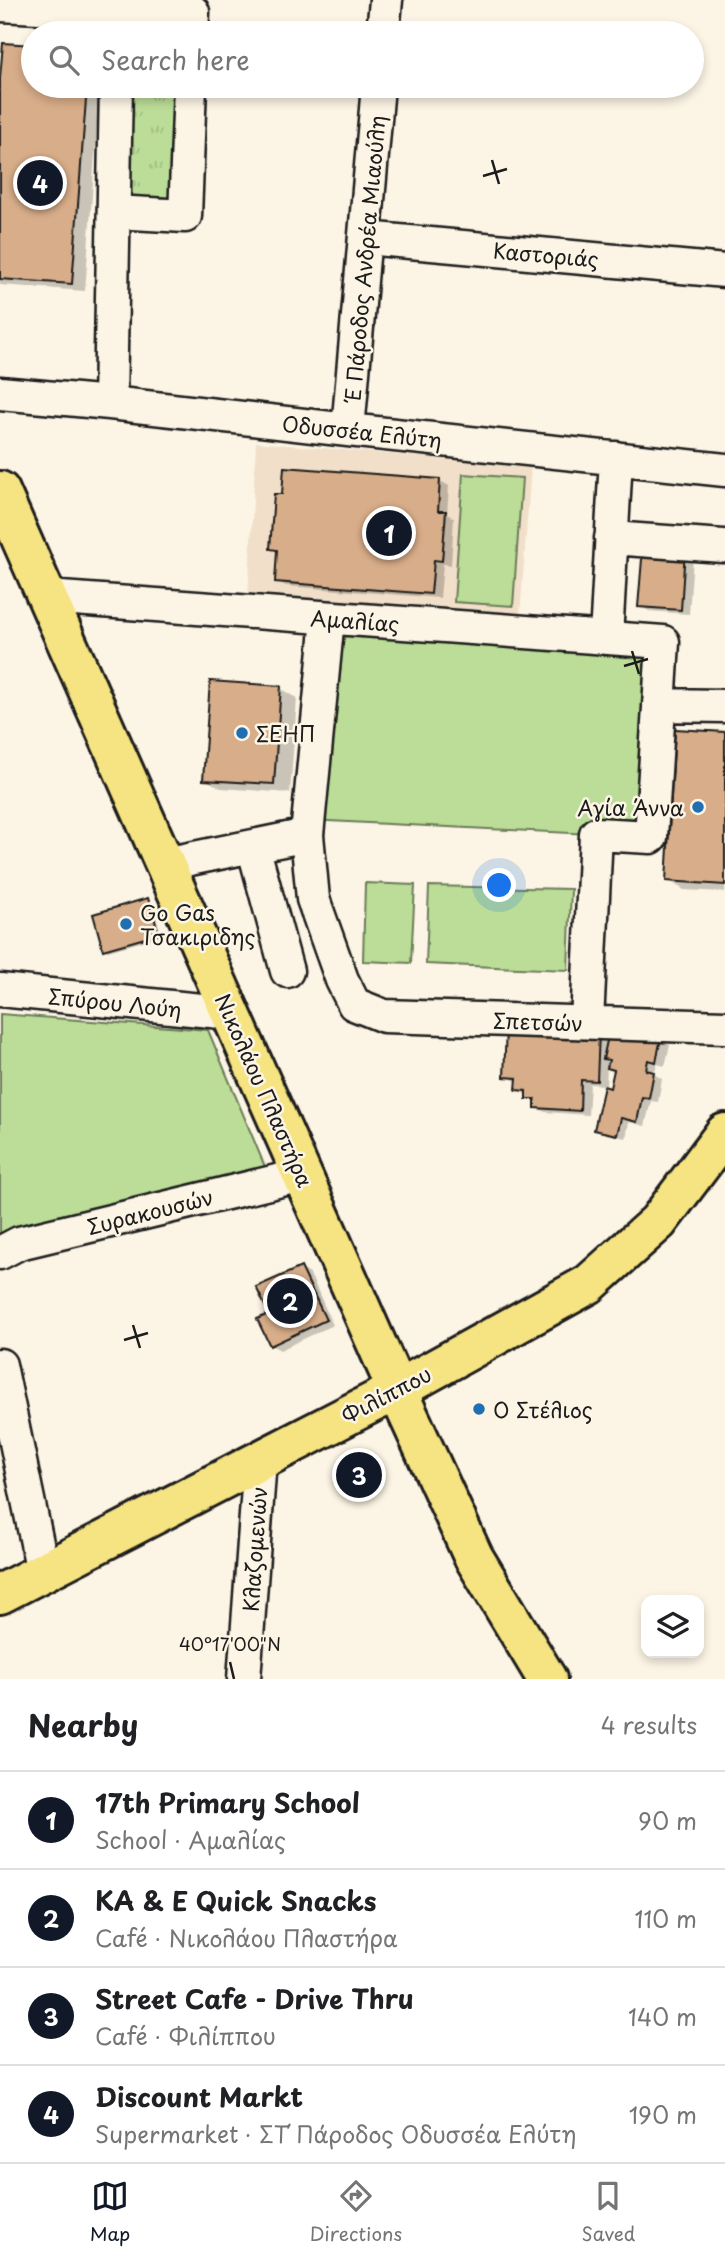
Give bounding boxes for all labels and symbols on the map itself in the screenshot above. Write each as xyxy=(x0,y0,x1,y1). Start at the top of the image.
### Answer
street label: Ε΄ Πάροδος Ανδρέα Μιαούλη xyxy=(335,114,392,406)
pin: 4 xyxy=(17,157,63,209)
street label: Καστοριάς xyxy=(492,233,600,275)
street label: Οδυσσέα Ελύτη xyxy=(281,407,443,455)
pin: 1 xyxy=(366,507,412,559)
street label: Αμαλίας xyxy=(310,601,401,639)
place label: ΣΕΗΠ xyxy=(256,717,316,749)
marker: ΣΕΗΠ xyxy=(234,725,250,741)
place label: Αγία Άννα xyxy=(577,791,684,823)
marker: Αγία Άννα xyxy=(690,799,706,815)
your location xyxy=(482,868,516,902)
place label: Go Gas Τσακιριδης xyxy=(140,896,255,952)
marker: Go Gas Τσακιριδης xyxy=(118,916,134,932)
street label: Σπύρου Λούη xyxy=(47,979,183,1025)
street label: Νικολάου Πλαστήρα xyxy=(208,988,322,1192)
street label: Σπετσών xyxy=(493,1003,583,1039)
street label: Συρακουσών xyxy=(83,1180,217,1242)
pin: 2 xyxy=(267,1275,313,1327)
street label: Φιλίππου xyxy=(335,1357,437,1431)
place label: Ο Στέλιος xyxy=(493,1393,592,1425)
marker: Ο Στέλιος xyxy=(471,1401,487,1417)
pin: 3 xyxy=(336,1449,382,1501)
street label: Κλαζομενών xyxy=(234,1485,274,1613)
text: 40°17'00"N xyxy=(179,1630,281,1657)

